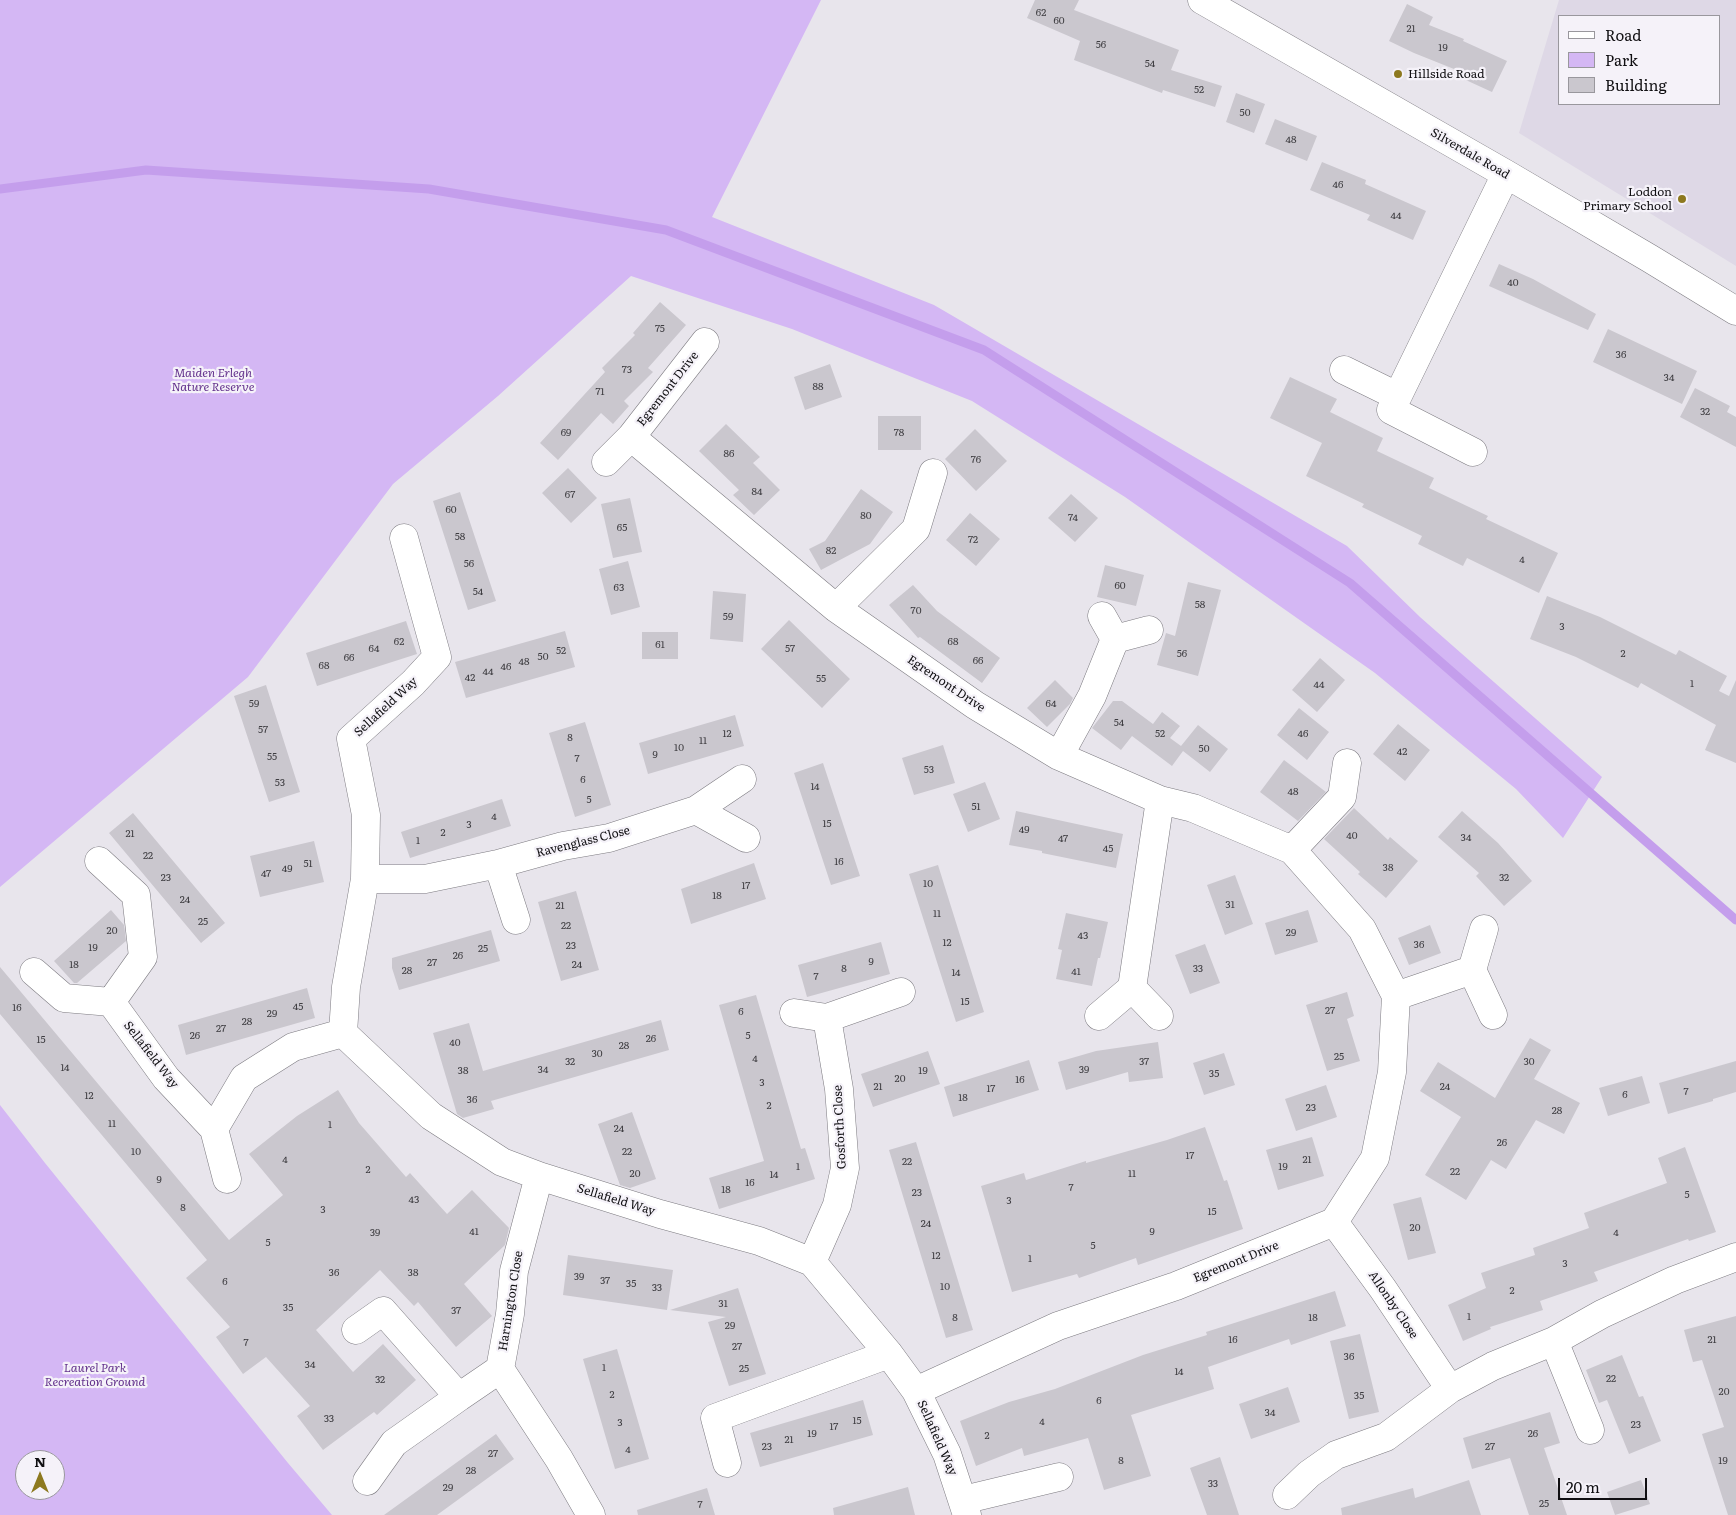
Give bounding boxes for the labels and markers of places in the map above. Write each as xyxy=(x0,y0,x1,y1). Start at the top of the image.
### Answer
place label: Hillside Road xyxy=(1408,67,1484,81)
marker: Hillside Road xyxy=(1392,68,1404,80)
place label: Loddon Primary School xyxy=(1583,185,1672,213)
marker: Loddon Primary School xyxy=(1676,193,1688,205)

